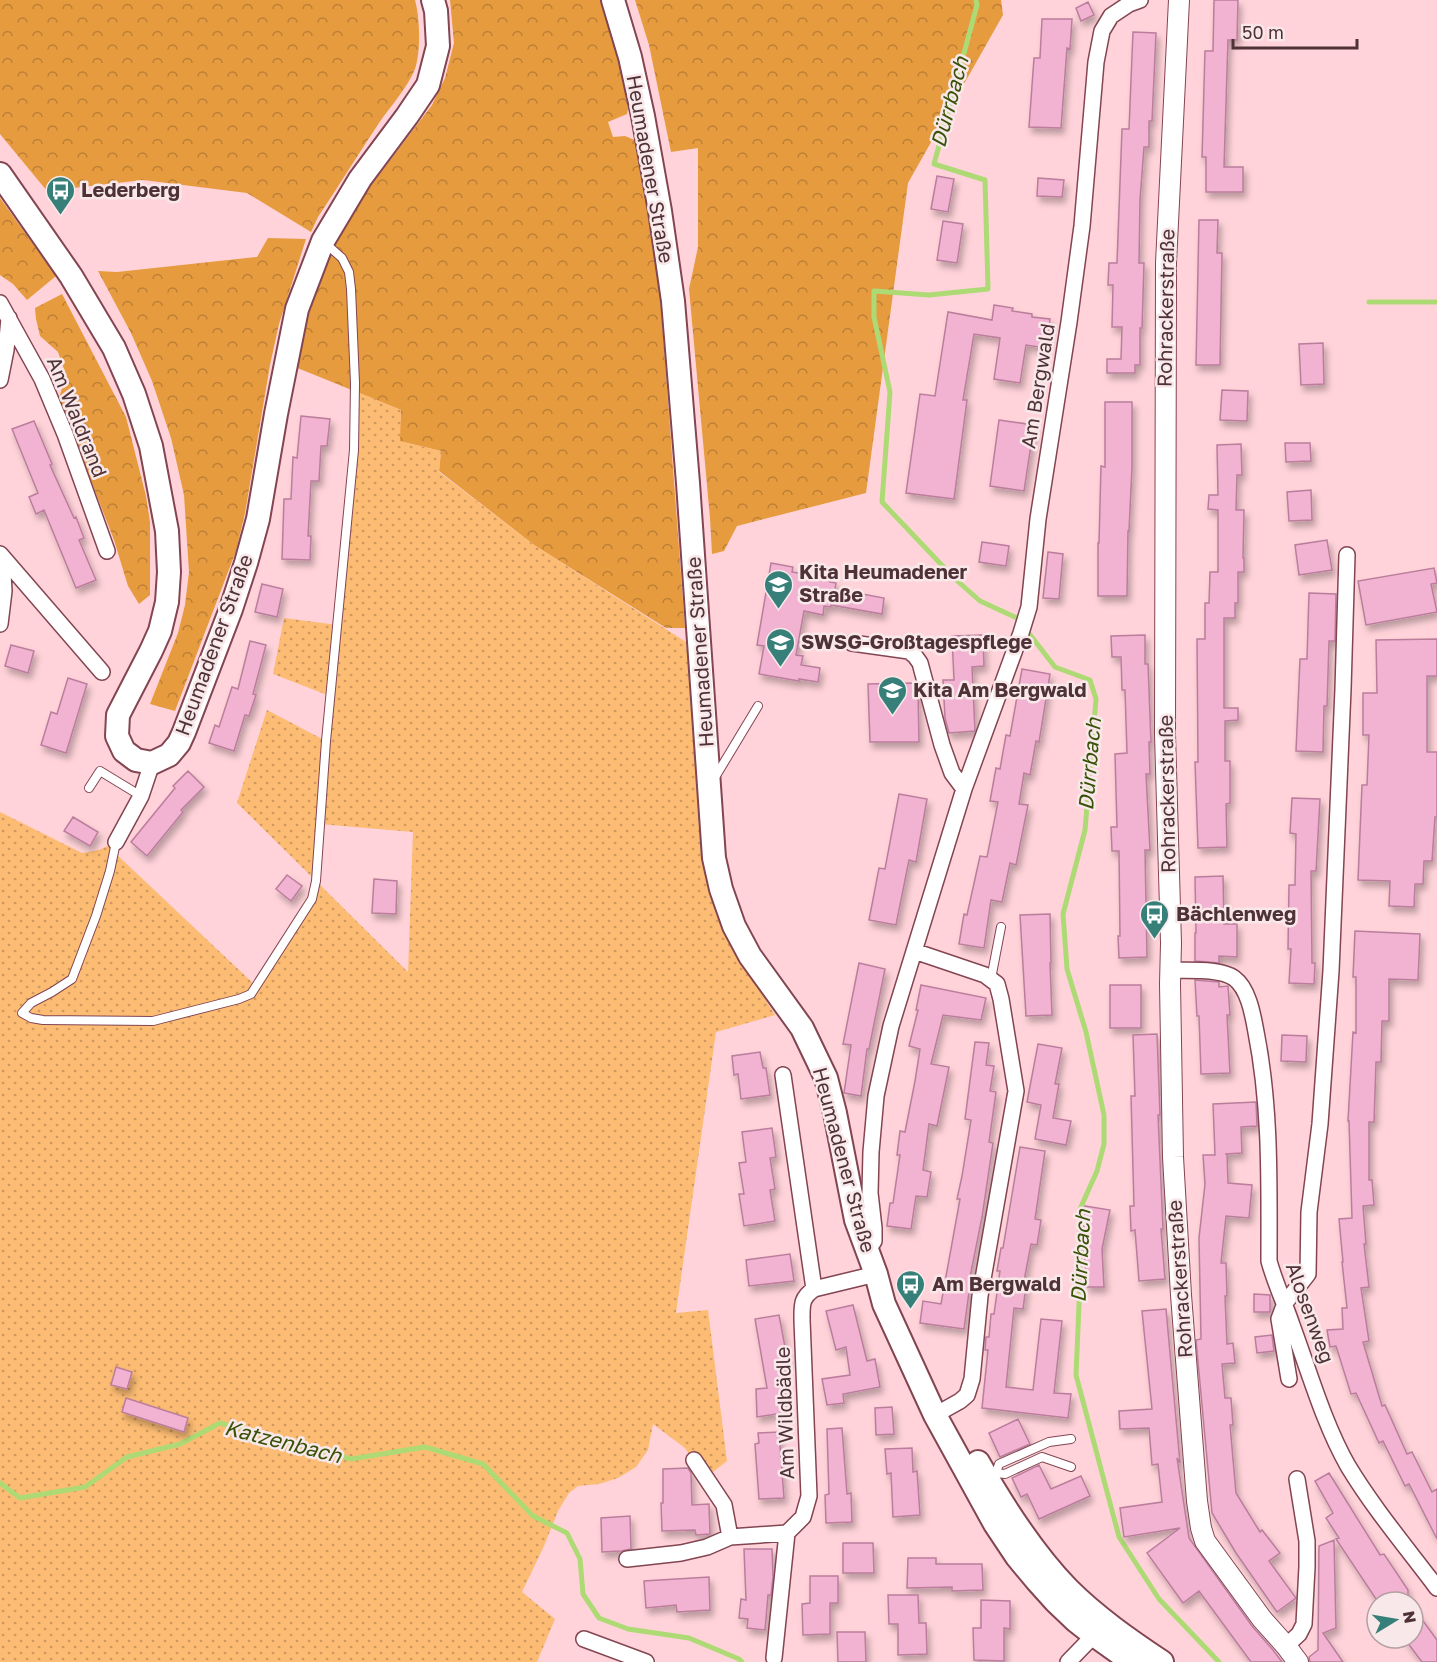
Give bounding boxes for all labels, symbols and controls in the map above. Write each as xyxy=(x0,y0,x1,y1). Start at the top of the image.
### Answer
scale bar xyxy=(1233,12,1358,50)
text: 50 m xyxy=(1242,21,1284,43)
water label: Dürrbach xyxy=(924,52,974,150)
street label: Heumadener Straße xyxy=(623,73,679,265)
bus stop icon: Lederberg xyxy=(44,174,76,216)
place label: Lederberg xyxy=(81,177,180,201)
street label: Rohrackerstraße xyxy=(1152,229,1178,387)
street label: Am Bergwald xyxy=(1015,321,1059,450)
street label: Am Waldrand xyxy=(43,353,113,480)
street label: Heumadener Straße xyxy=(169,551,257,739)
street label: Heumadener Straße xyxy=(680,556,718,748)
place label: Kita Heumadener Straße xyxy=(799,559,968,606)
school or university icon: Kita Heumadener Straße xyxy=(762,568,794,610)
school or university icon: SWSG-Großtagespflege xyxy=(764,626,796,668)
place label: SWSG-Großtagespflege xyxy=(801,629,1033,653)
school or university icon: Kita Am Bergwald xyxy=(876,674,908,716)
place label: Kita Am Bergwald xyxy=(913,677,1087,701)
water label: Dürrbach xyxy=(1072,715,1106,811)
street label: Rohrackerstraße xyxy=(1153,715,1179,873)
bus stop icon: Bächlenweg xyxy=(1139,898,1171,940)
place label: Bächlenweg xyxy=(1176,901,1296,925)
street label: Heumadener Straße xyxy=(809,1064,881,1255)
street label: Rohrackerstraße xyxy=(1162,1199,1197,1359)
water label: Dürrbach xyxy=(1065,1208,1095,1303)
street label: Alosenweg xyxy=(1282,1259,1340,1366)
bus stop icon: Am Bergwald xyxy=(895,1268,927,1310)
place label: Am Bergwald xyxy=(932,1271,1061,1295)
street label: Am Wildbädle xyxy=(770,1346,798,1480)
water label: Katzenbach xyxy=(222,1414,346,1468)
north arrow xyxy=(1365,1590,1425,1650)
text: N xyxy=(1399,1609,1421,1625)

